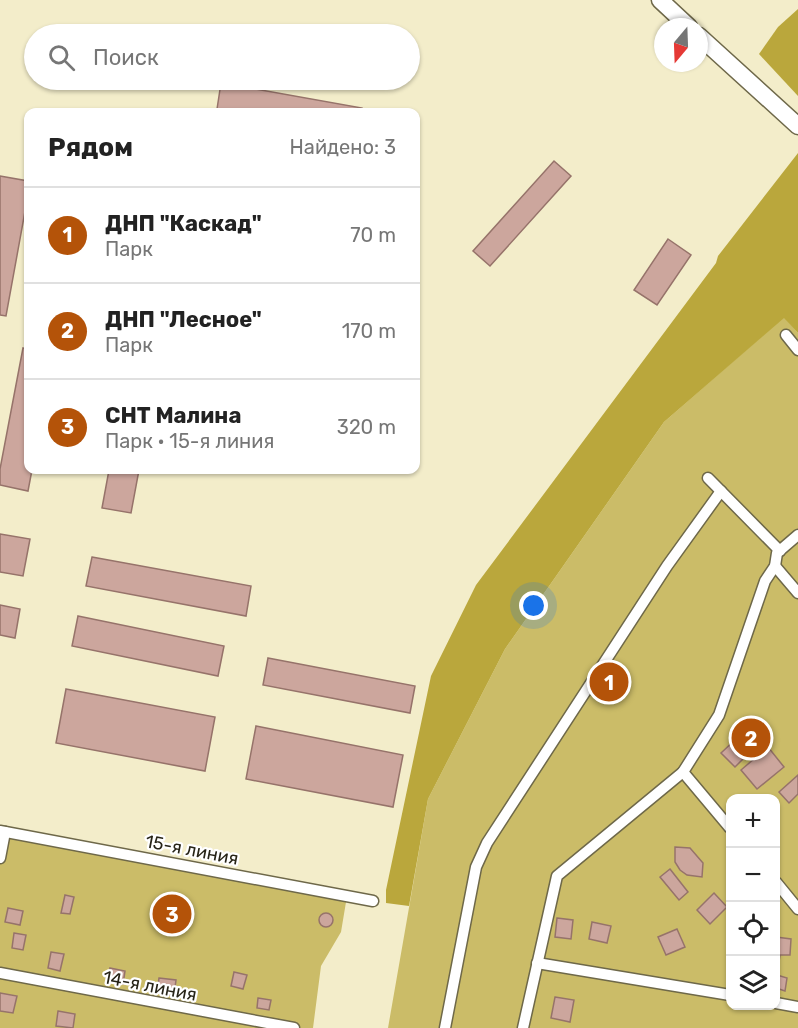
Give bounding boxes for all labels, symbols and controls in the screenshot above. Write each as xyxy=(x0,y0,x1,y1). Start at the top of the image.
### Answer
north arrow xyxy=(654,18,708,72)
search box xyxy=(24,24,420,90)
icon: search xyxy=(45,41,78,74)
text: Поиск xyxy=(93,44,159,71)
text: Рядом xyxy=(48,132,133,163)
text: Найдено: 3 xyxy=(290,135,396,159)
text: ДНП "Каскад" xyxy=(105,210,262,237)
text: 1 xyxy=(63,223,72,247)
text: 70 m xyxy=(350,223,396,247)
text: Парк xyxy=(105,237,153,261)
text: ДНП "Лесное" xyxy=(105,306,262,333)
text: 2 xyxy=(61,319,74,343)
text: 170 m xyxy=(342,319,396,343)
text: Парк xyxy=(105,333,153,357)
text: СНТ Малина xyxy=(105,402,241,429)
text: 3 xyxy=(61,415,74,439)
text: 320 m xyxy=(337,415,396,439)
text: Парк · 15-я линия xyxy=(105,429,274,453)
your location xyxy=(519,591,548,620)
pin: 1 xyxy=(590,660,628,704)
pin: 2 xyxy=(732,716,771,760)
map controls xyxy=(726,794,780,1010)
button: + xyxy=(726,794,780,848)
street label: 15-я линия xyxy=(144,830,240,870)
button: − xyxy=(726,848,780,902)
pin: 3 xyxy=(152,892,192,936)
button: locate xyxy=(726,902,780,956)
button: layers xyxy=(726,956,780,1010)
street label: 14-я линия xyxy=(101,966,199,1006)

